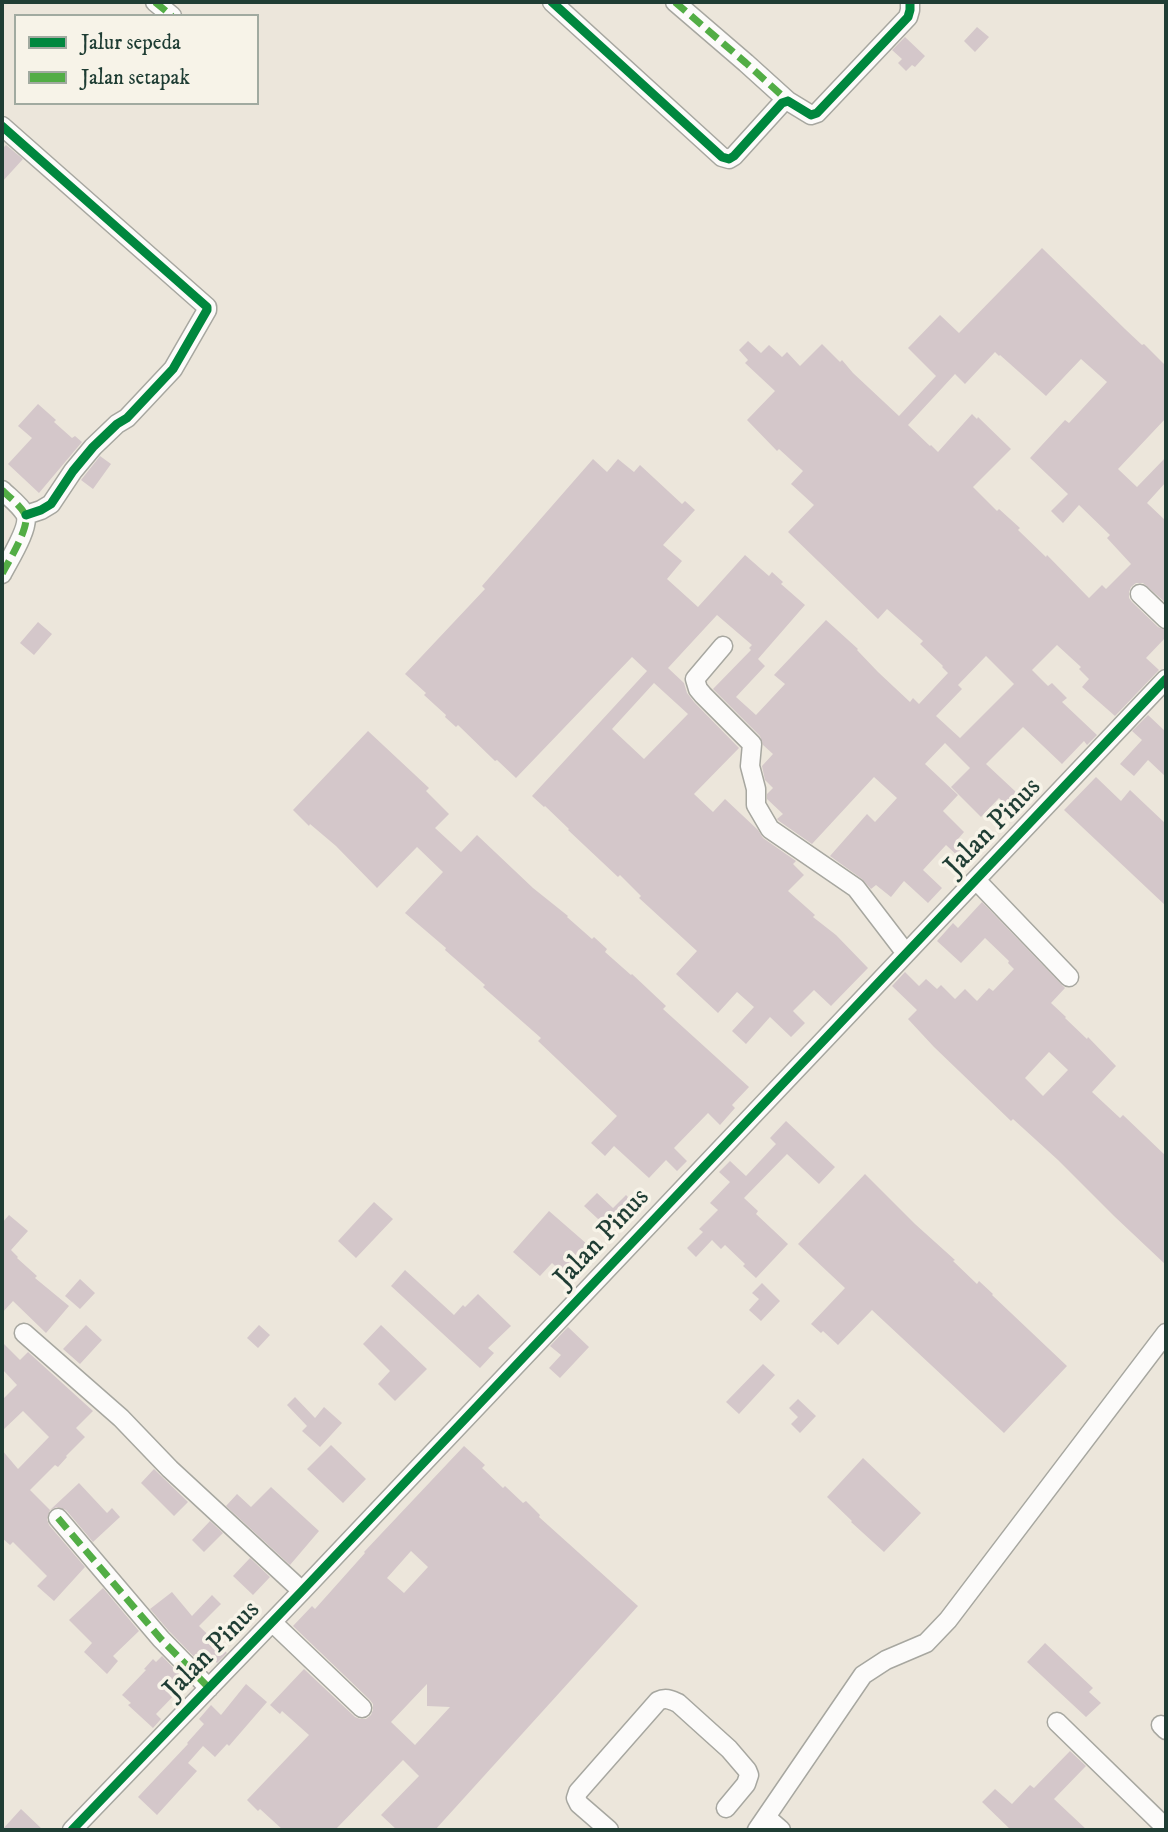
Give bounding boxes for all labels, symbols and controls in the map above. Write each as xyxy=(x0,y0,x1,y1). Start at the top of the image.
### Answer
legend xyxy=(14,14,259,105)
text: Jalur sepeda xyxy=(81,30,181,56)
text: Jalan setapak xyxy=(81,65,190,91)
street label: Jalan Pinus xyxy=(939,772,1049,884)
street label: Jalan Pinus xyxy=(548,1182,658,1296)
street label: Jalan Pinus xyxy=(158,1595,268,1707)

